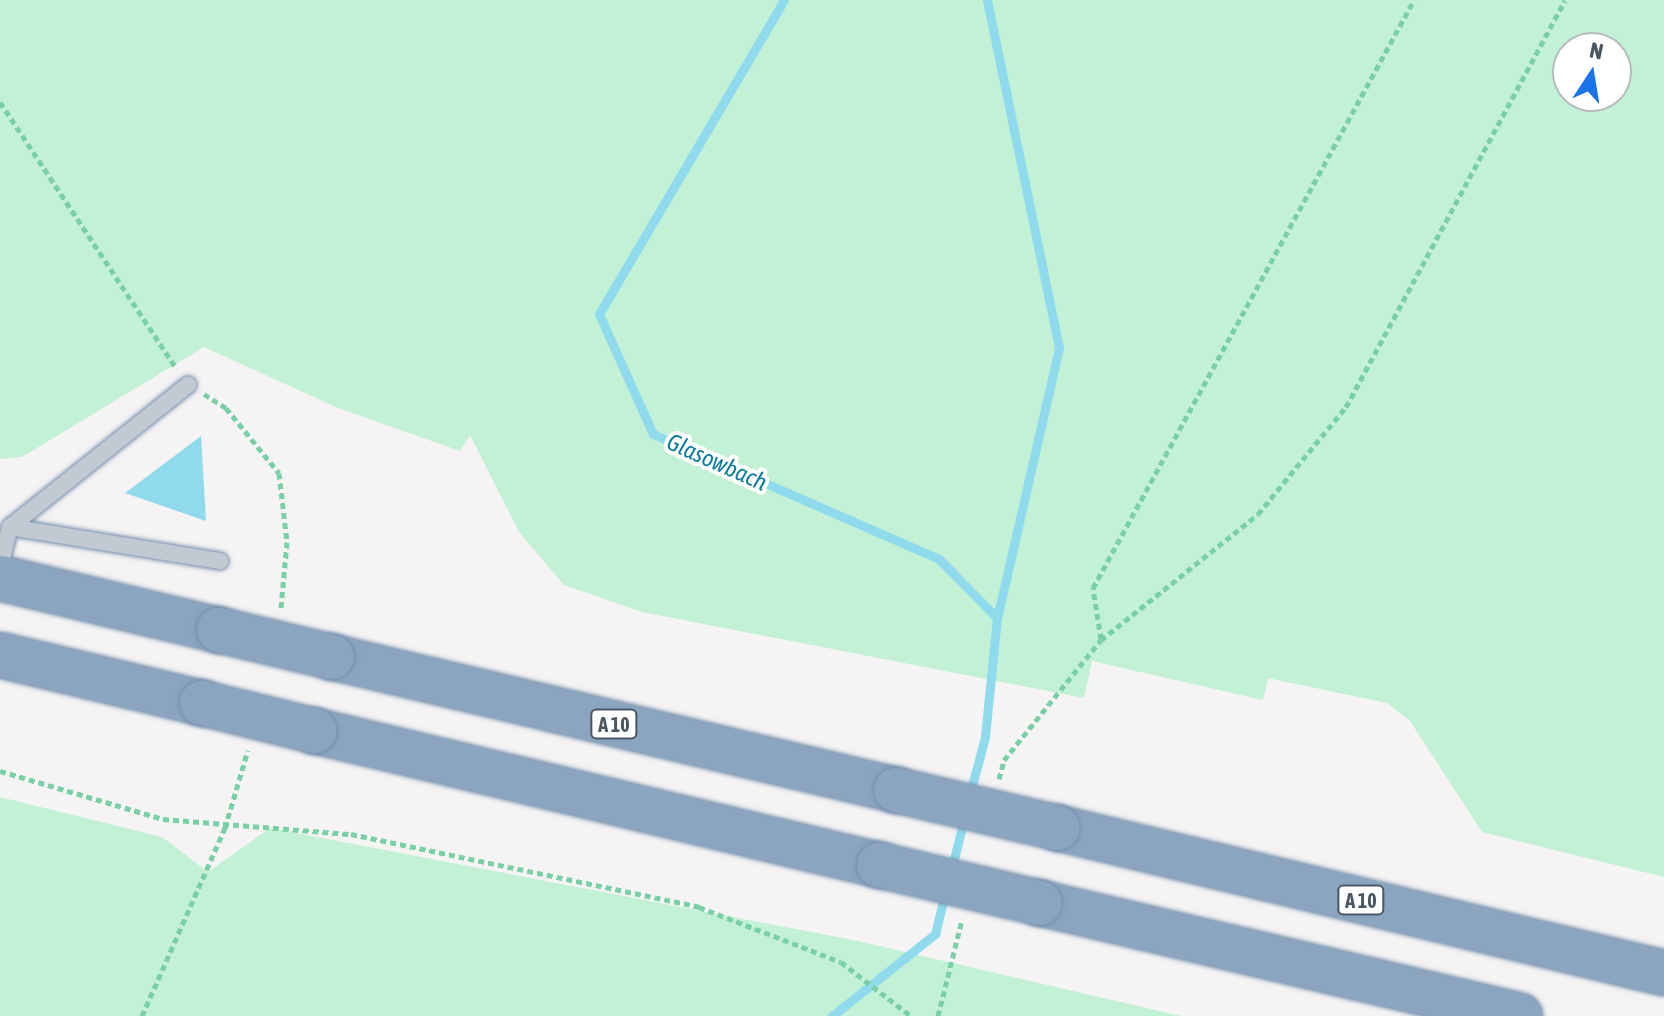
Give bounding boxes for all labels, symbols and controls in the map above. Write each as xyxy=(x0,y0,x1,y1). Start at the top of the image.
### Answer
north arrow xyxy=(1552,32,1632,112)
text: N xyxy=(1588,36,1606,65)
water label: Glasowbach xyxy=(662,427,772,497)
road number: A 10 xyxy=(590,708,638,740)
road number: A 10 xyxy=(1337,884,1385,916)

